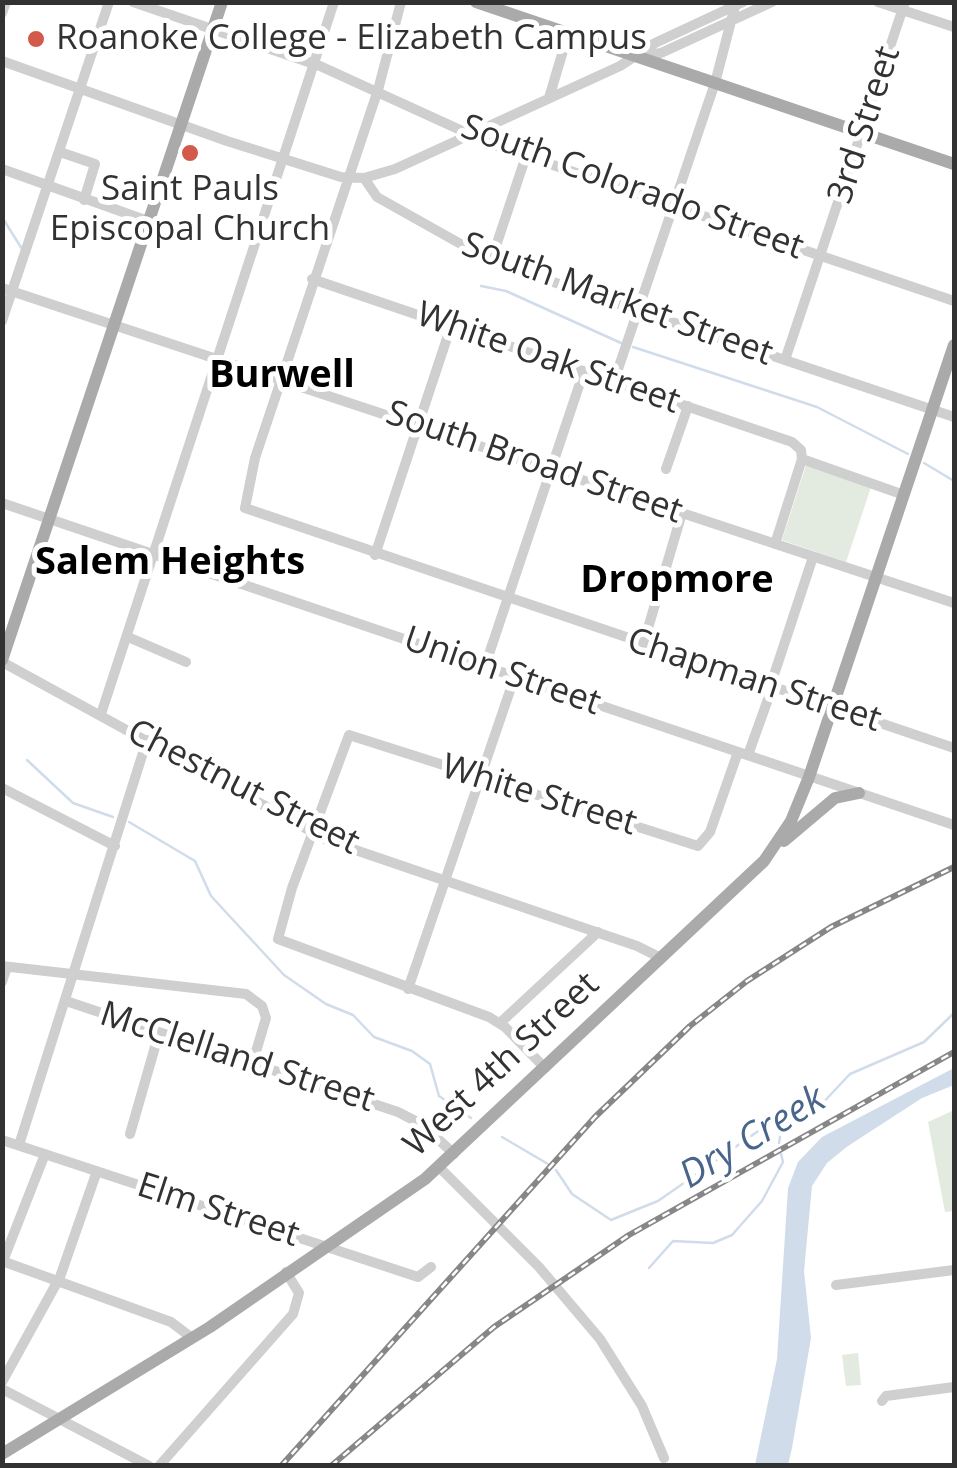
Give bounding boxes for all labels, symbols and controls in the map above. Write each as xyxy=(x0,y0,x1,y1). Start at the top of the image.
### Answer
place label: Roanoke College - Elizabeth Campus xyxy=(56,18,647,60)
marker: Roanoke College - Elizabeth Campus xyxy=(25,28,47,50)
street label: 3rd Street xyxy=(820,41,910,209)
street label: South Colorado Street xyxy=(455,107,809,269)
marker: Saint Pauls Episcopal Church xyxy=(179,142,201,164)
place label: Saint Pauls Episcopal Church xyxy=(50,169,330,251)
street label: South Market Street xyxy=(456,224,778,376)
street label: White Oak Street xyxy=(411,294,685,424)
district label: Burwell xyxy=(209,353,355,399)
street label: South Broad Street xyxy=(380,393,688,533)
district label: Salem Heights xyxy=(35,540,305,586)
district label: Dropmore xyxy=(580,558,774,604)
street label: Union Street xyxy=(398,619,606,725)
street label: Chapman Street xyxy=(622,620,886,742)
street label: Chestnut Street xyxy=(120,712,366,864)
street label: White Street xyxy=(436,746,642,846)
street label: West 4th Street xyxy=(396,964,608,1166)
street label: McClelland Street xyxy=(95,994,379,1122)
water label: Dry Creek xyxy=(672,1077,834,1199)
street label: Elm Street xyxy=(132,1165,304,1257)

